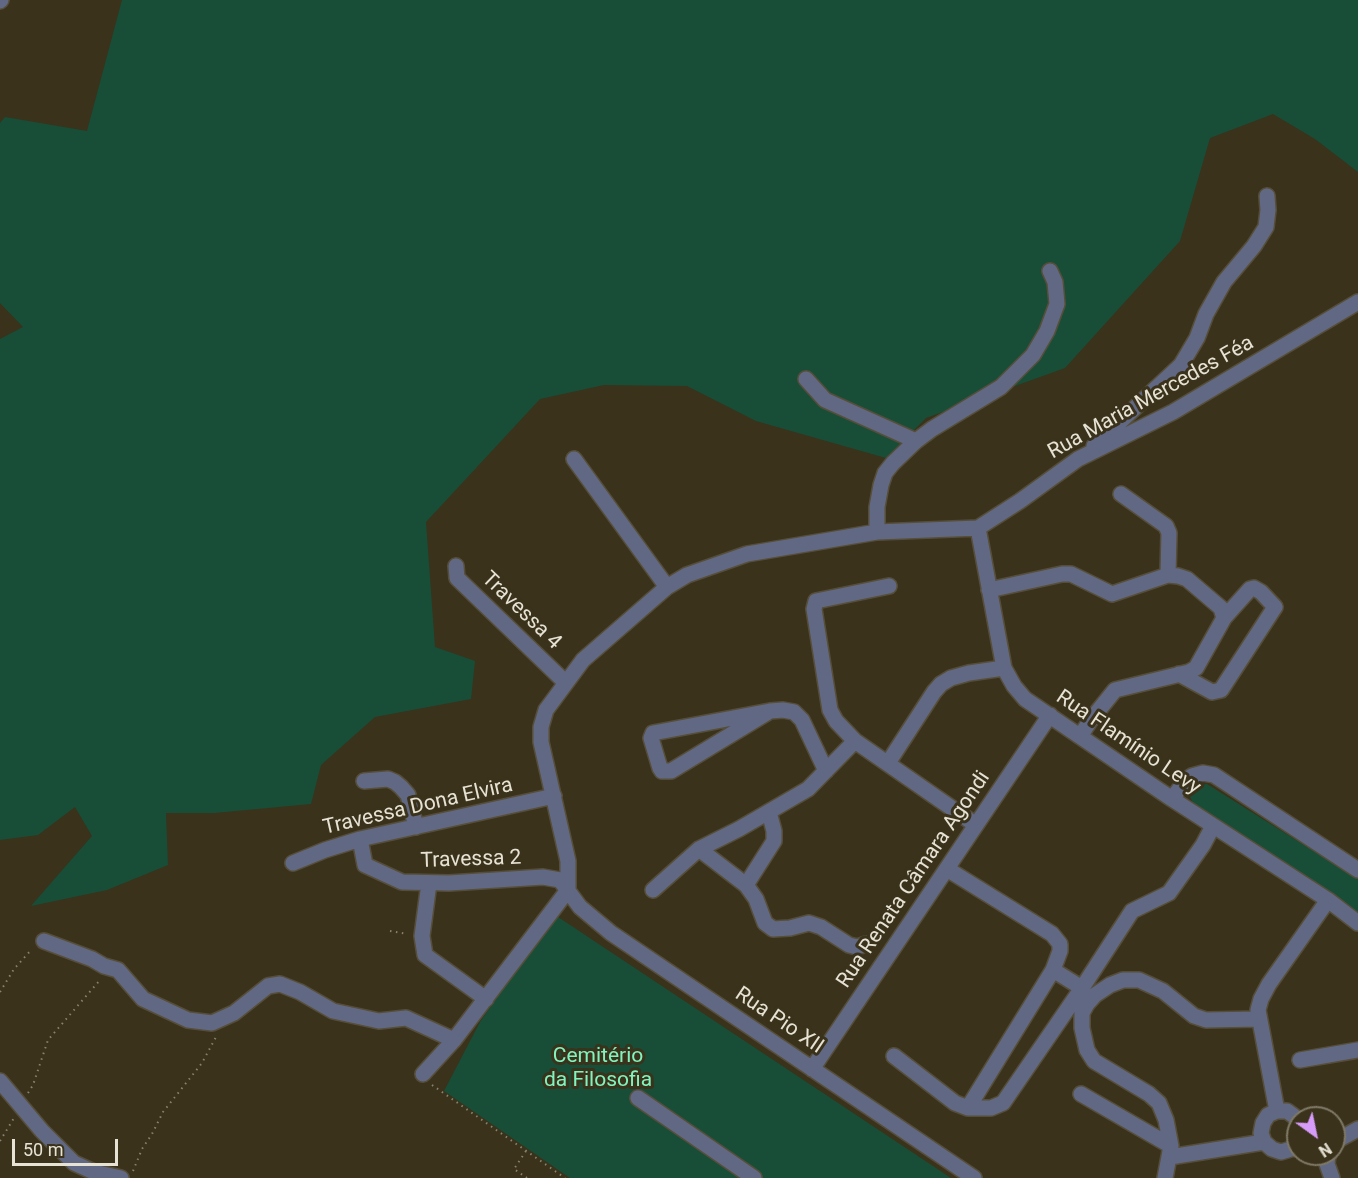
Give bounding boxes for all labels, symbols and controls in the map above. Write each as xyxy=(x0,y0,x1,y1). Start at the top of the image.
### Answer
street label: Rua Maria Mercedes Féa xyxy=(1044,331,1258,465)
street label: Travessa 4 xyxy=(476,567,566,655)
street label: Rua Flamínio Levy xyxy=(1051,685,1205,801)
street label: Rua Renata Câmara Agondi xyxy=(832,767,996,993)
street label: Travessa Dona Elvira xyxy=(321,773,515,841)
street label: Travessa 2 xyxy=(420,846,522,874)
street label: Rua Pio XII xyxy=(730,982,828,1060)
park label: Cemitério da Filosofia xyxy=(544,1044,652,1094)
north arrow xyxy=(1286,1106,1346,1166)
scale bar xyxy=(15,1127,122,1165)
text: 50 m xyxy=(23,1139,63,1160)
text: N xyxy=(1315,1139,1335,1161)

